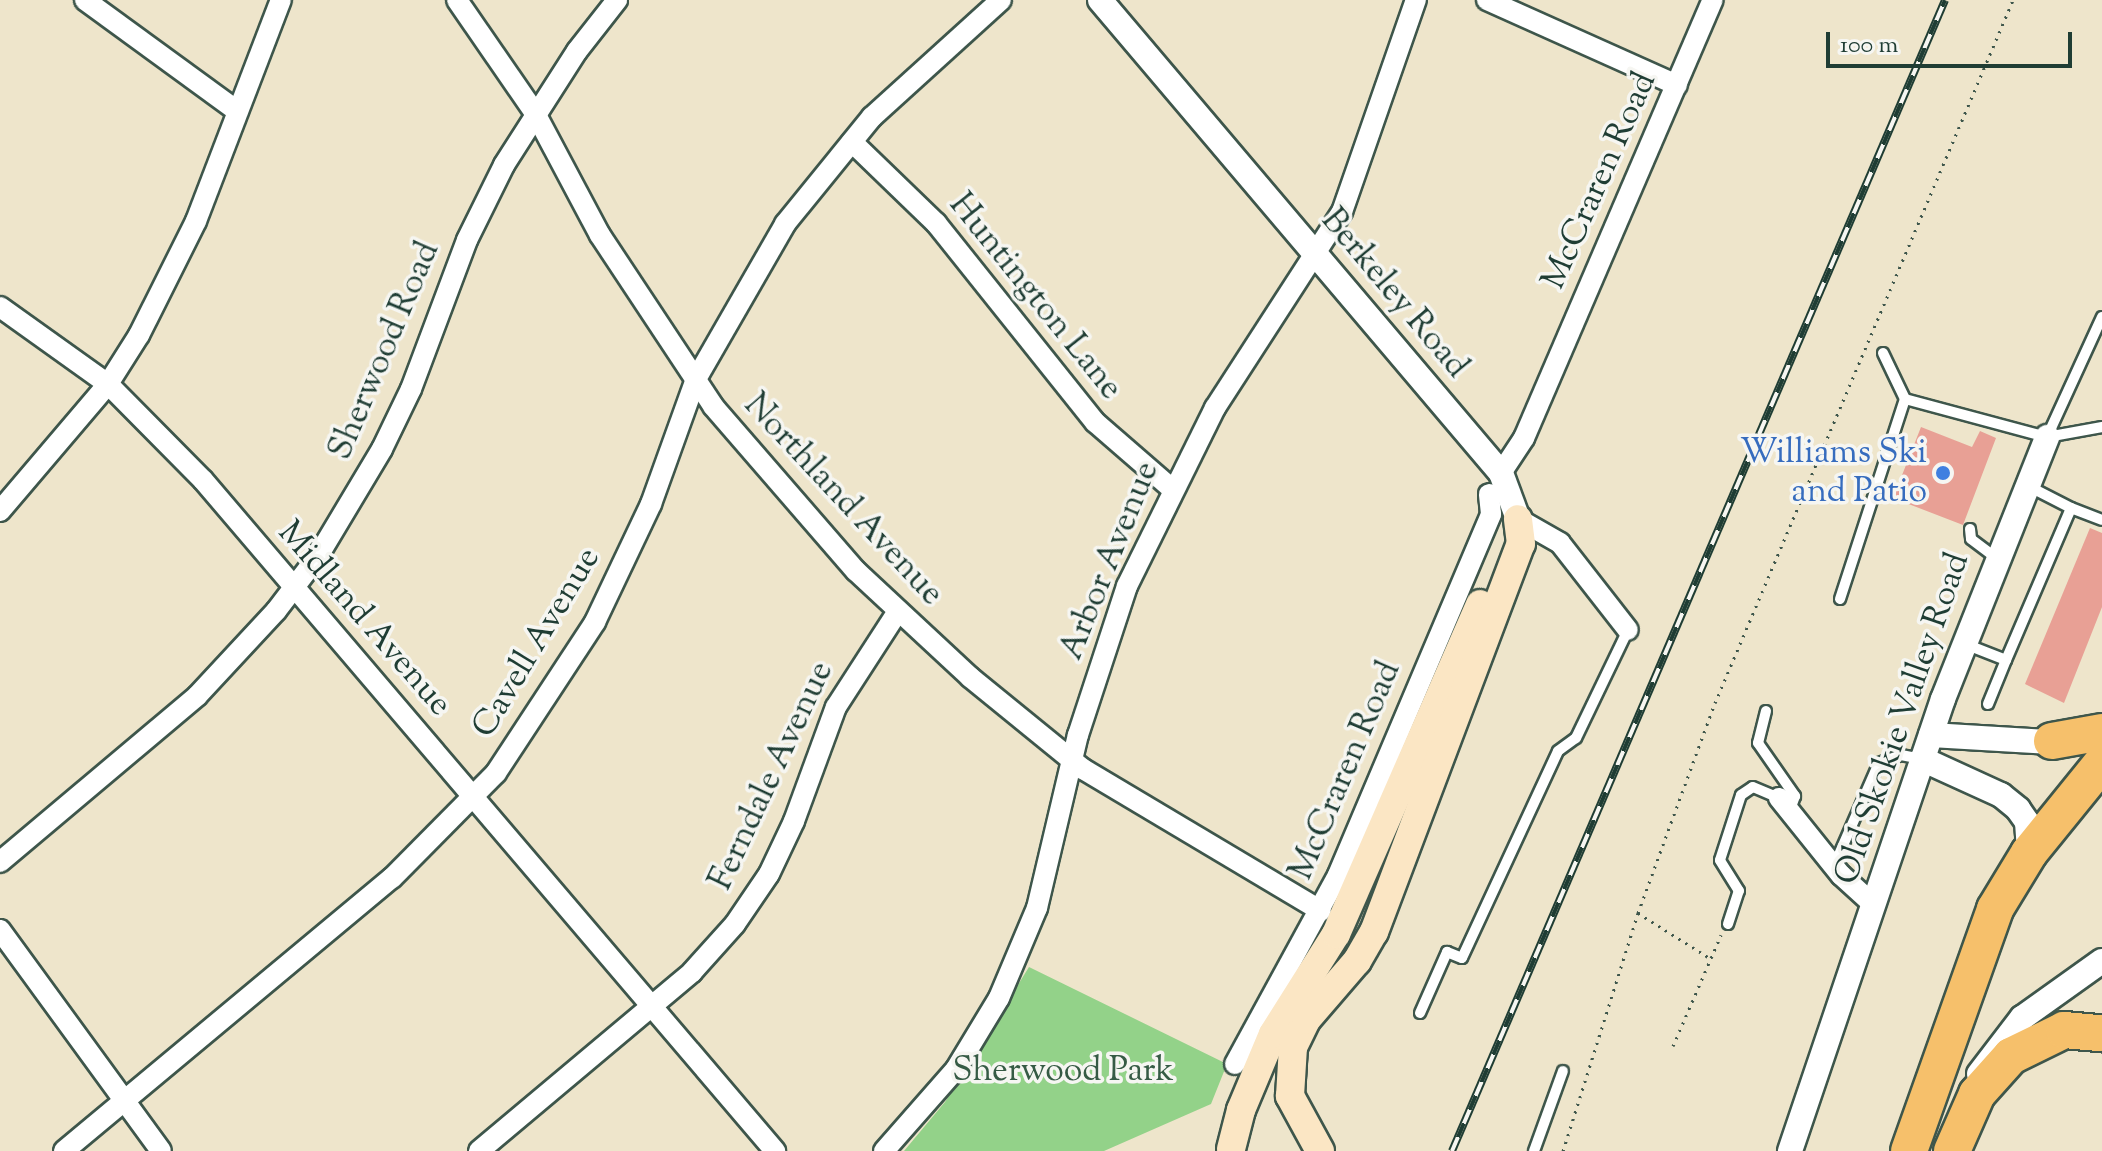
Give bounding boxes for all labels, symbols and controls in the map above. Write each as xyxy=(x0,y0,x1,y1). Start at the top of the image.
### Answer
scale bar xyxy=(1830,16,2076,66)
text: 100 m xyxy=(1840,29,1898,63)
street label: McCraren Road xyxy=(1534,66,1666,296)
street label: Huntington Lane xyxy=(939,186,1131,408)
street label: Berkeley Road xyxy=(1311,201,1477,387)
street label: Sherwood Road xyxy=(321,236,449,466)
street label: Northland Avenue xyxy=(734,386,952,614)
place label: Williams Ski and Patio xyxy=(1740,433,1927,512)
street label: Arbor Avenue xyxy=(1052,456,1168,666)
marker: Williams Ski and Patio xyxy=(1934,464,1952,482)
street label: Midland Avenue xyxy=(268,513,460,725)
street label: Cavell Avenue xyxy=(464,541,610,745)
street label: Old Skokie Valley Road xyxy=(1827,548,1979,890)
street label: Ferndale Avenue xyxy=(701,655,843,897)
street label: McCraren Road xyxy=(1282,656,1410,886)
park label: Sherwood Park xyxy=(952,1052,1174,1092)

